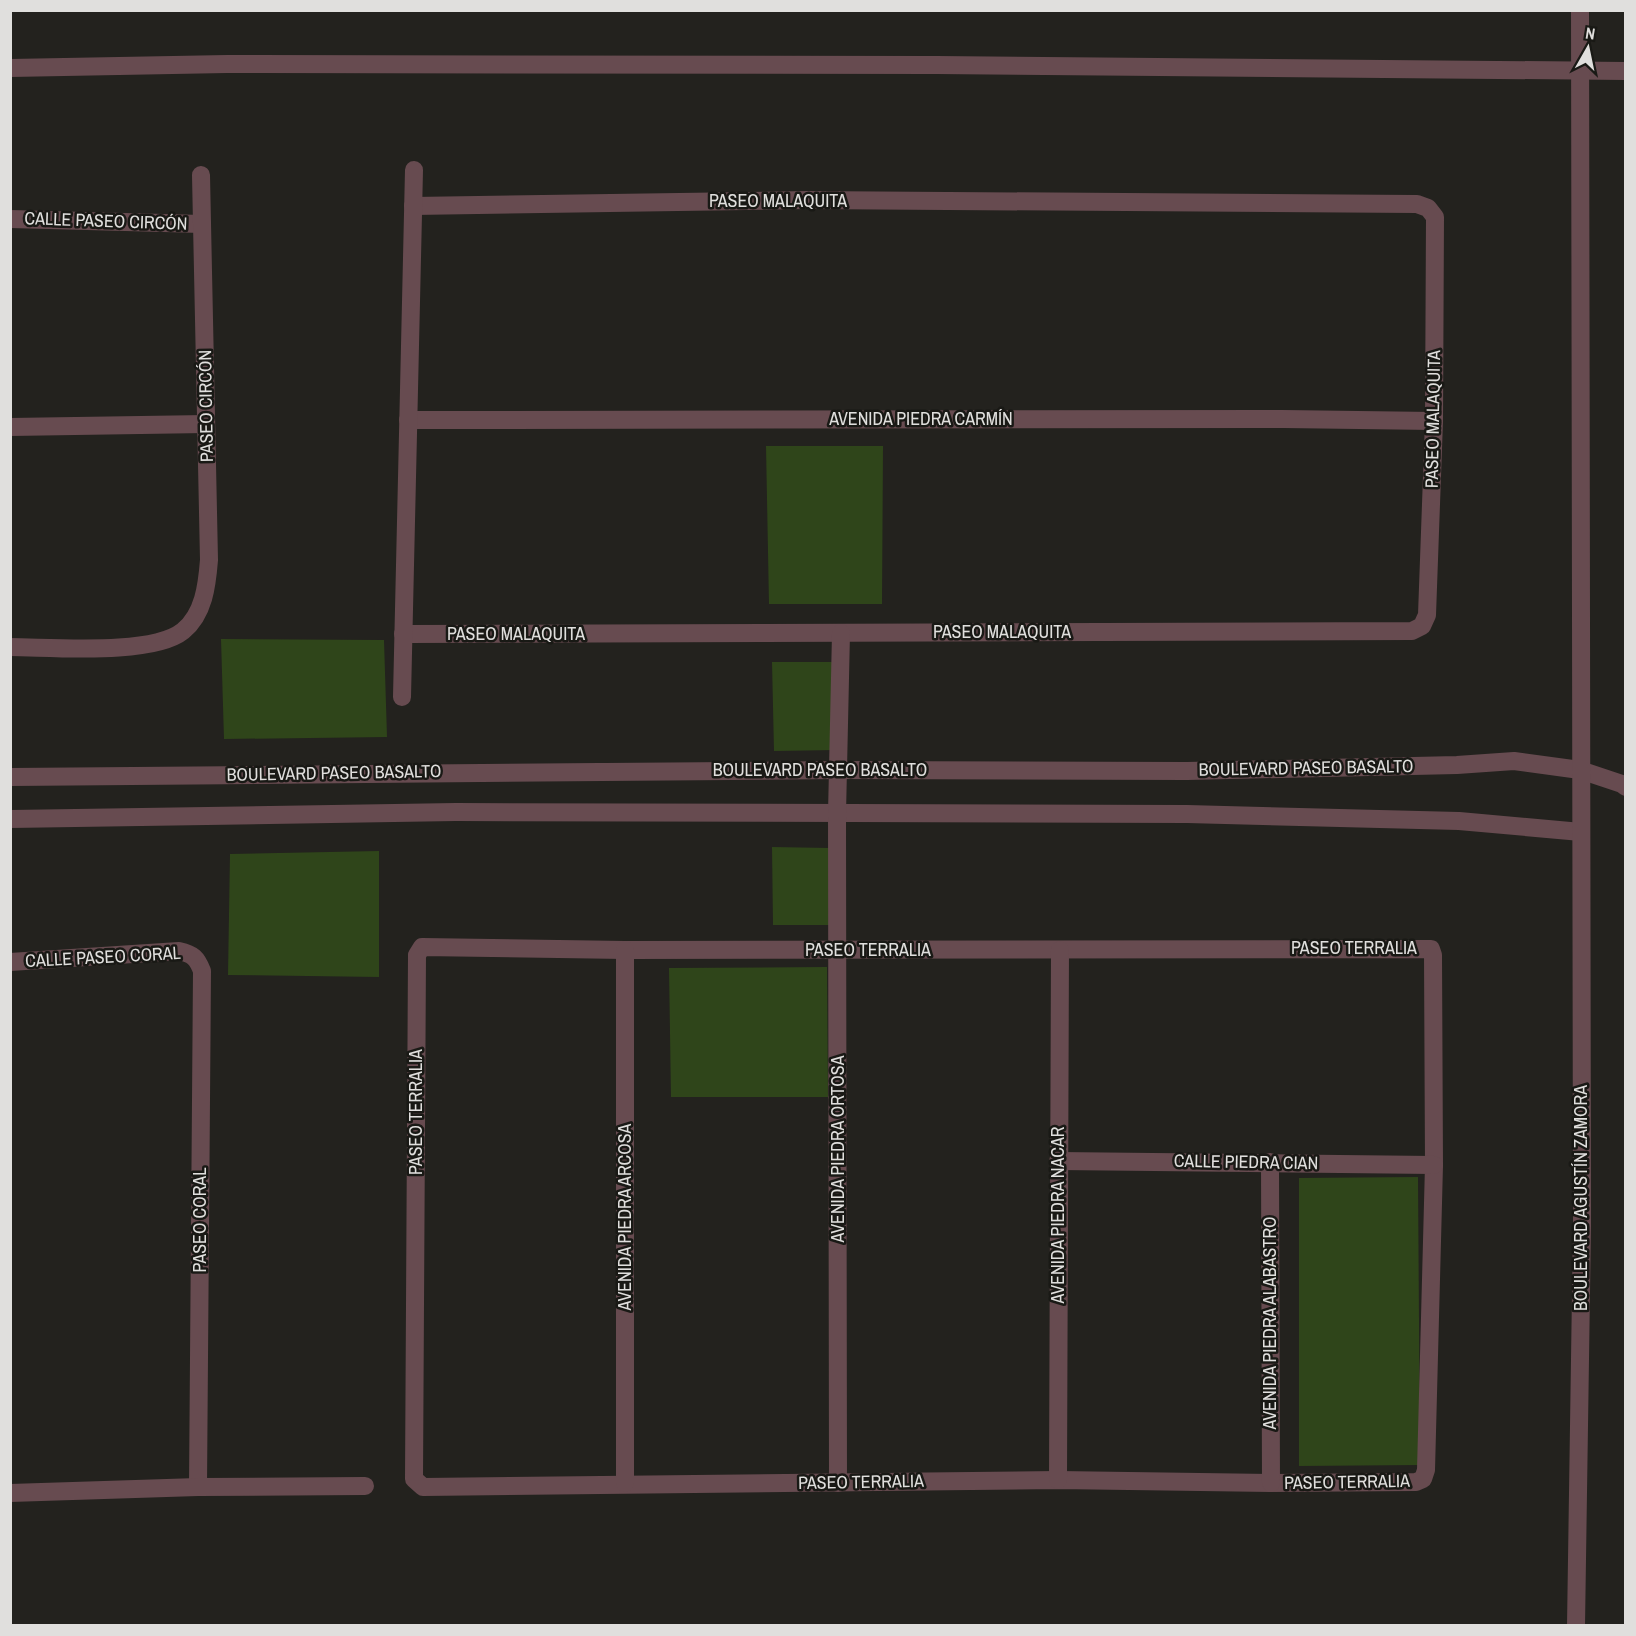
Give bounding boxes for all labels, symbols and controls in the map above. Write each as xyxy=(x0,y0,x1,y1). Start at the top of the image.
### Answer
north arrow xyxy=(1558,18,1618,78)
text: N xyxy=(1584,22,1597,45)
street label: PASEO MALAQUITA xyxy=(709,188,847,213)
street label: CALLE PASEO CIRCÓN xyxy=(24,205,188,236)
street label: PASEO CIRCÓN xyxy=(192,350,219,462)
street label: PASEO MALAQUITA xyxy=(1419,350,1446,488)
street label: AVENIDA PIEDRA CARMÍN xyxy=(828,406,1013,431)
street label: PASEO MALAQUITA xyxy=(933,619,1071,644)
street label: PASEO MALAQUITA xyxy=(447,621,585,646)
street label: BOULEVARD PASEO BASALTO xyxy=(1198,753,1414,782)
street label: BOULEVARD PASEO BASALTO xyxy=(713,757,927,782)
street label: BOULEVARD PASEO BASALTO xyxy=(226,758,442,787)
street label: PASEO TERRALIA xyxy=(1291,935,1417,960)
street label: PASEO TERRALIA xyxy=(805,937,931,962)
street label: CALLE PASEO CORAL xyxy=(25,940,181,973)
street label: PASEO TERRALIA xyxy=(403,1049,428,1175)
street label: AVENIDA PIEDRA ORTOSA xyxy=(825,1055,850,1244)
street label: BOULEVARD AGUSTÍN ZAMORA xyxy=(1568,1085,1593,1311)
street label: AVENIDA PIEDRA ARCOSA xyxy=(612,1123,637,1311)
street label: AVENIDA PIEDRA NACAR xyxy=(1045,1126,1070,1304)
street label: CALLE PIEDRA CIAN xyxy=(1174,1148,1318,1175)
street label: PASEO CORAL xyxy=(187,1168,212,1272)
street label: AVENIDA PIEDRA ALABASTRO xyxy=(1257,1216,1282,1431)
street label: PASEO TERRALIA xyxy=(798,1468,924,1495)
street label: PASEO TERRALIA xyxy=(1284,1468,1410,1495)

